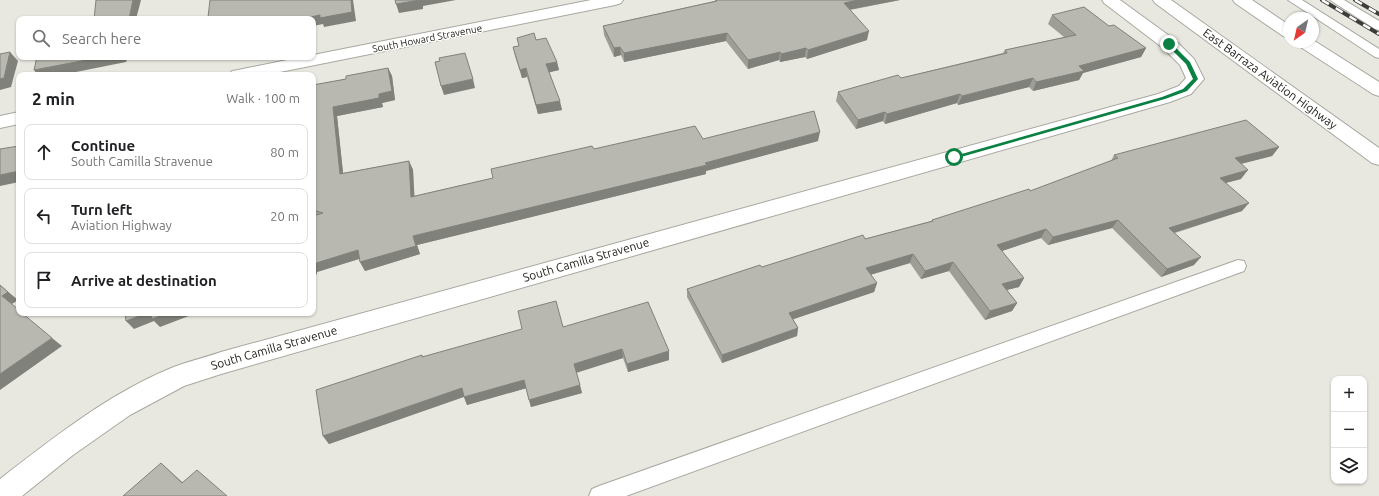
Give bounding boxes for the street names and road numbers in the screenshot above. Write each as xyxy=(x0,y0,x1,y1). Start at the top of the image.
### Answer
street label: South Howard Stravenue xyxy=(371,22,483,55)
street label: East Barraza Aviation Highway xyxy=(1201,26,1340,132)
street label: South Camilla Stravenue xyxy=(521,235,651,284)
street label: South Camilla Stravenue xyxy=(209,323,339,372)

